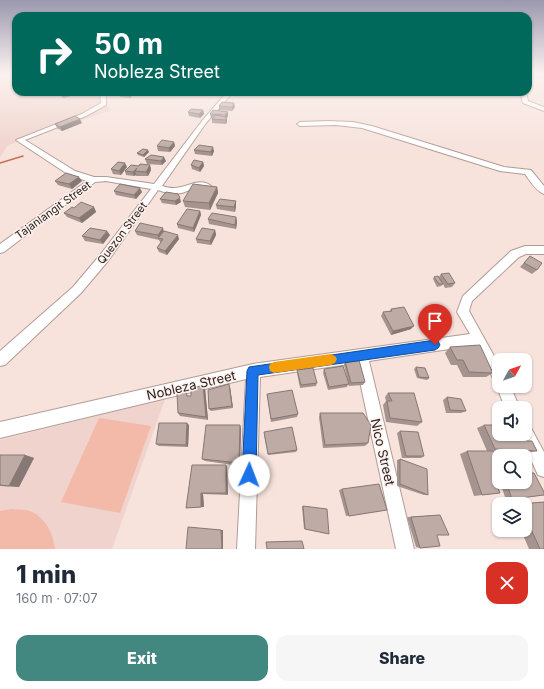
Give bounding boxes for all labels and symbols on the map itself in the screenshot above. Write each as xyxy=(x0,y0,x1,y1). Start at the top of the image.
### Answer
street label: Tajanlangit Street xyxy=(12,178,94,242)
street label: Quezon Street xyxy=(94,199,150,267)
pin xyxy=(418,304,452,345)
north arrow xyxy=(492,353,532,393)
street label: Nobleza Street xyxy=(145,367,237,403)
street label: Nico Street xyxy=(367,417,399,487)
position arrow xyxy=(228,454,270,496)

